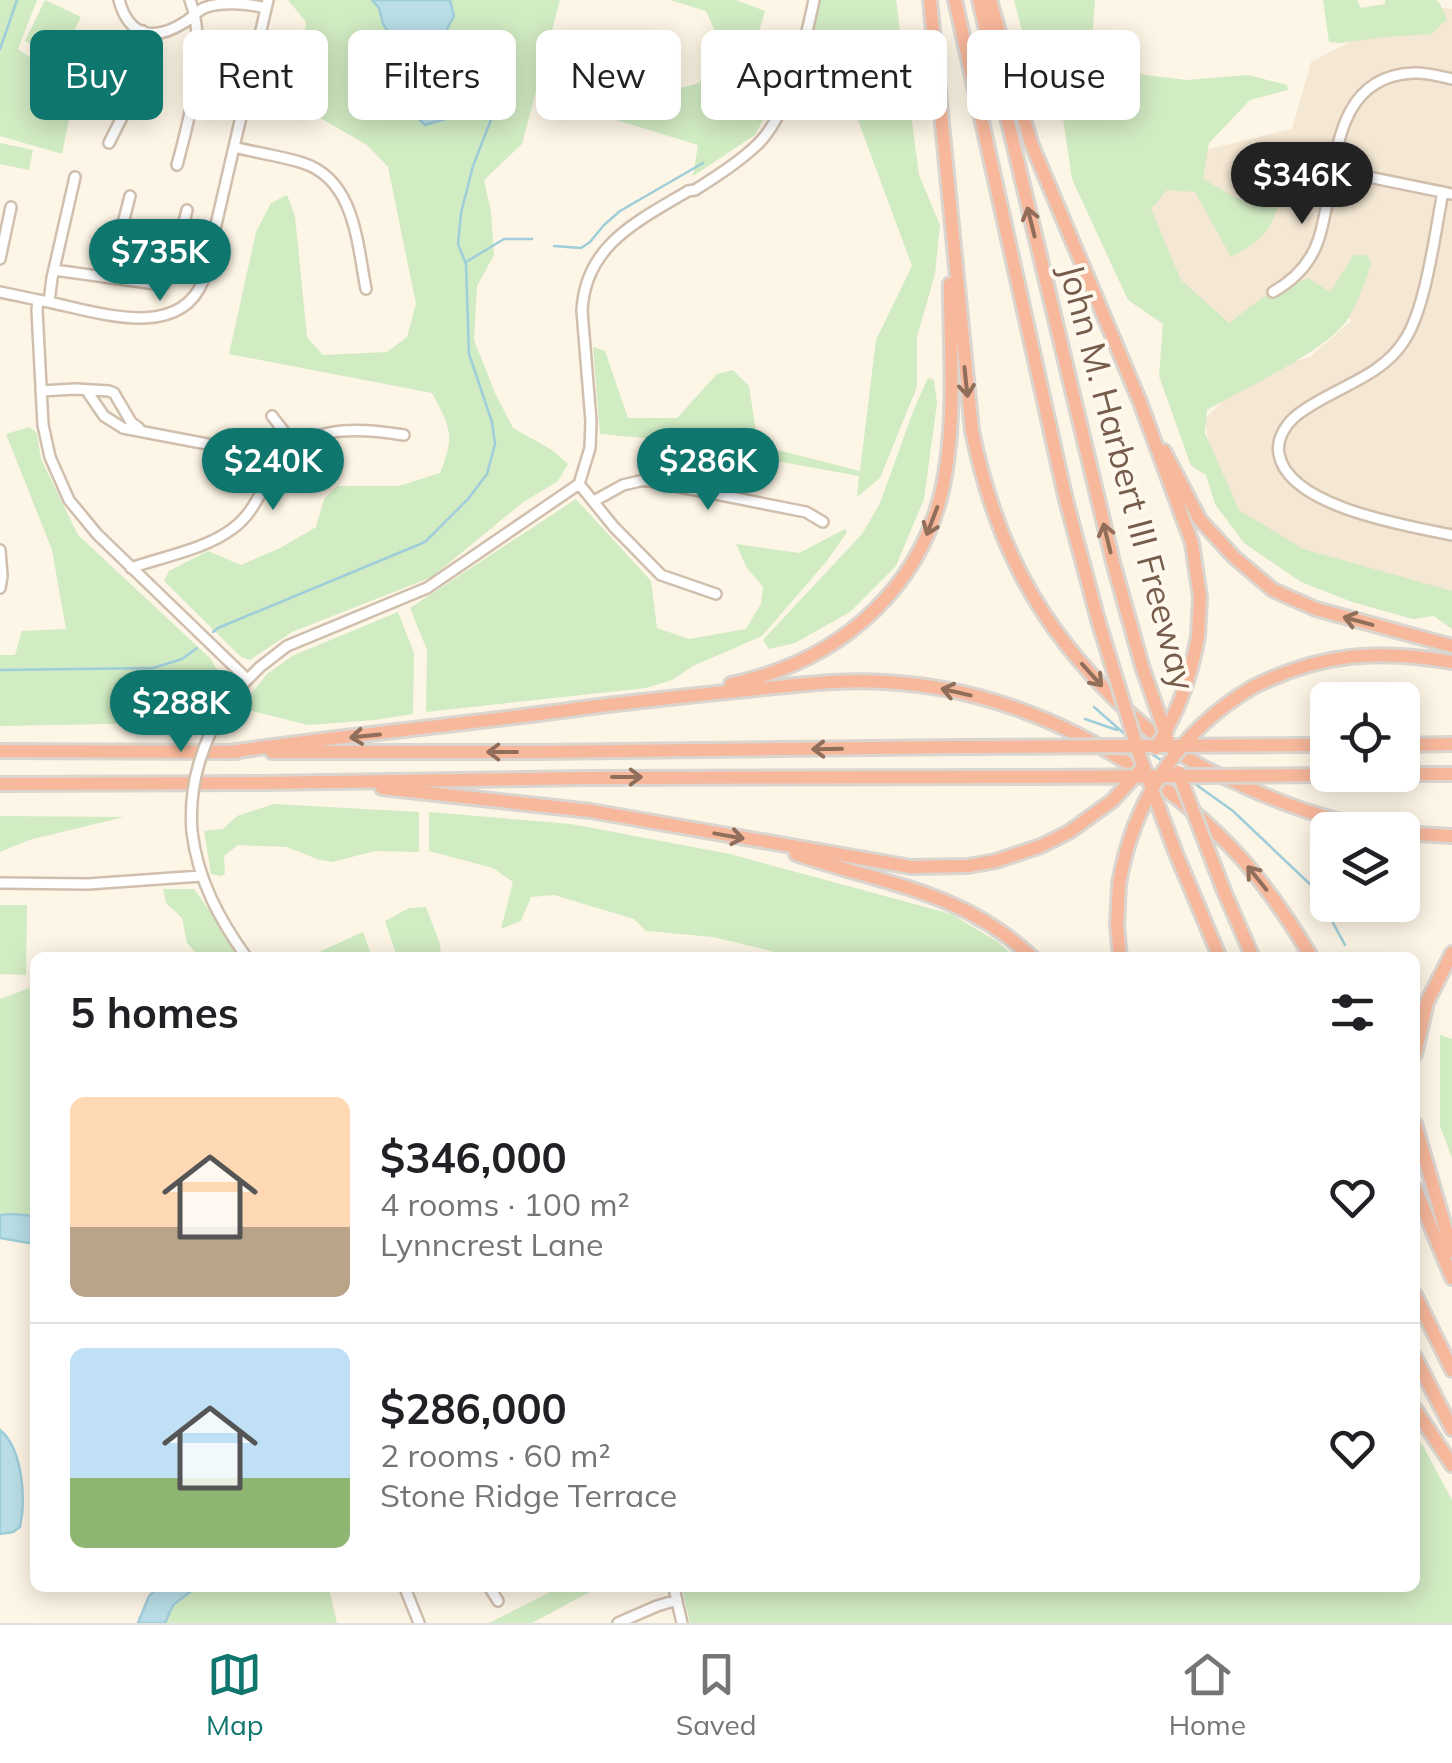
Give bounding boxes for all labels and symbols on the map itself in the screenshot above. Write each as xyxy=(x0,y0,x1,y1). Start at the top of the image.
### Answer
pin: $346K xyxy=(1232,142,1372,227)
one-way arrow xyxy=(1021,207,1039,239)
pin: $735K xyxy=(90,219,230,304)
street label: John M. Harbert III Freeway xyxy=(1050,259,1206,696)
one-way arrow xyxy=(957,366,976,398)
pin: $240K xyxy=(203,428,343,513)
pin: $286K xyxy=(638,428,778,513)
one-way arrow xyxy=(922,504,940,535)
one-way arrow xyxy=(1097,523,1115,555)
one-way arrow xyxy=(1343,610,1374,629)
one-way arrow xyxy=(1080,662,1103,687)
pin: $288K xyxy=(111,670,251,755)
one-way arrow xyxy=(941,681,973,700)
one-way arrow xyxy=(349,726,382,745)
one-way arrow xyxy=(812,739,844,758)
one-way arrow xyxy=(487,742,520,762)
one-way arrow xyxy=(610,768,643,786)
one-way arrow xyxy=(712,827,744,846)
one-way arrow xyxy=(1246,865,1268,891)

